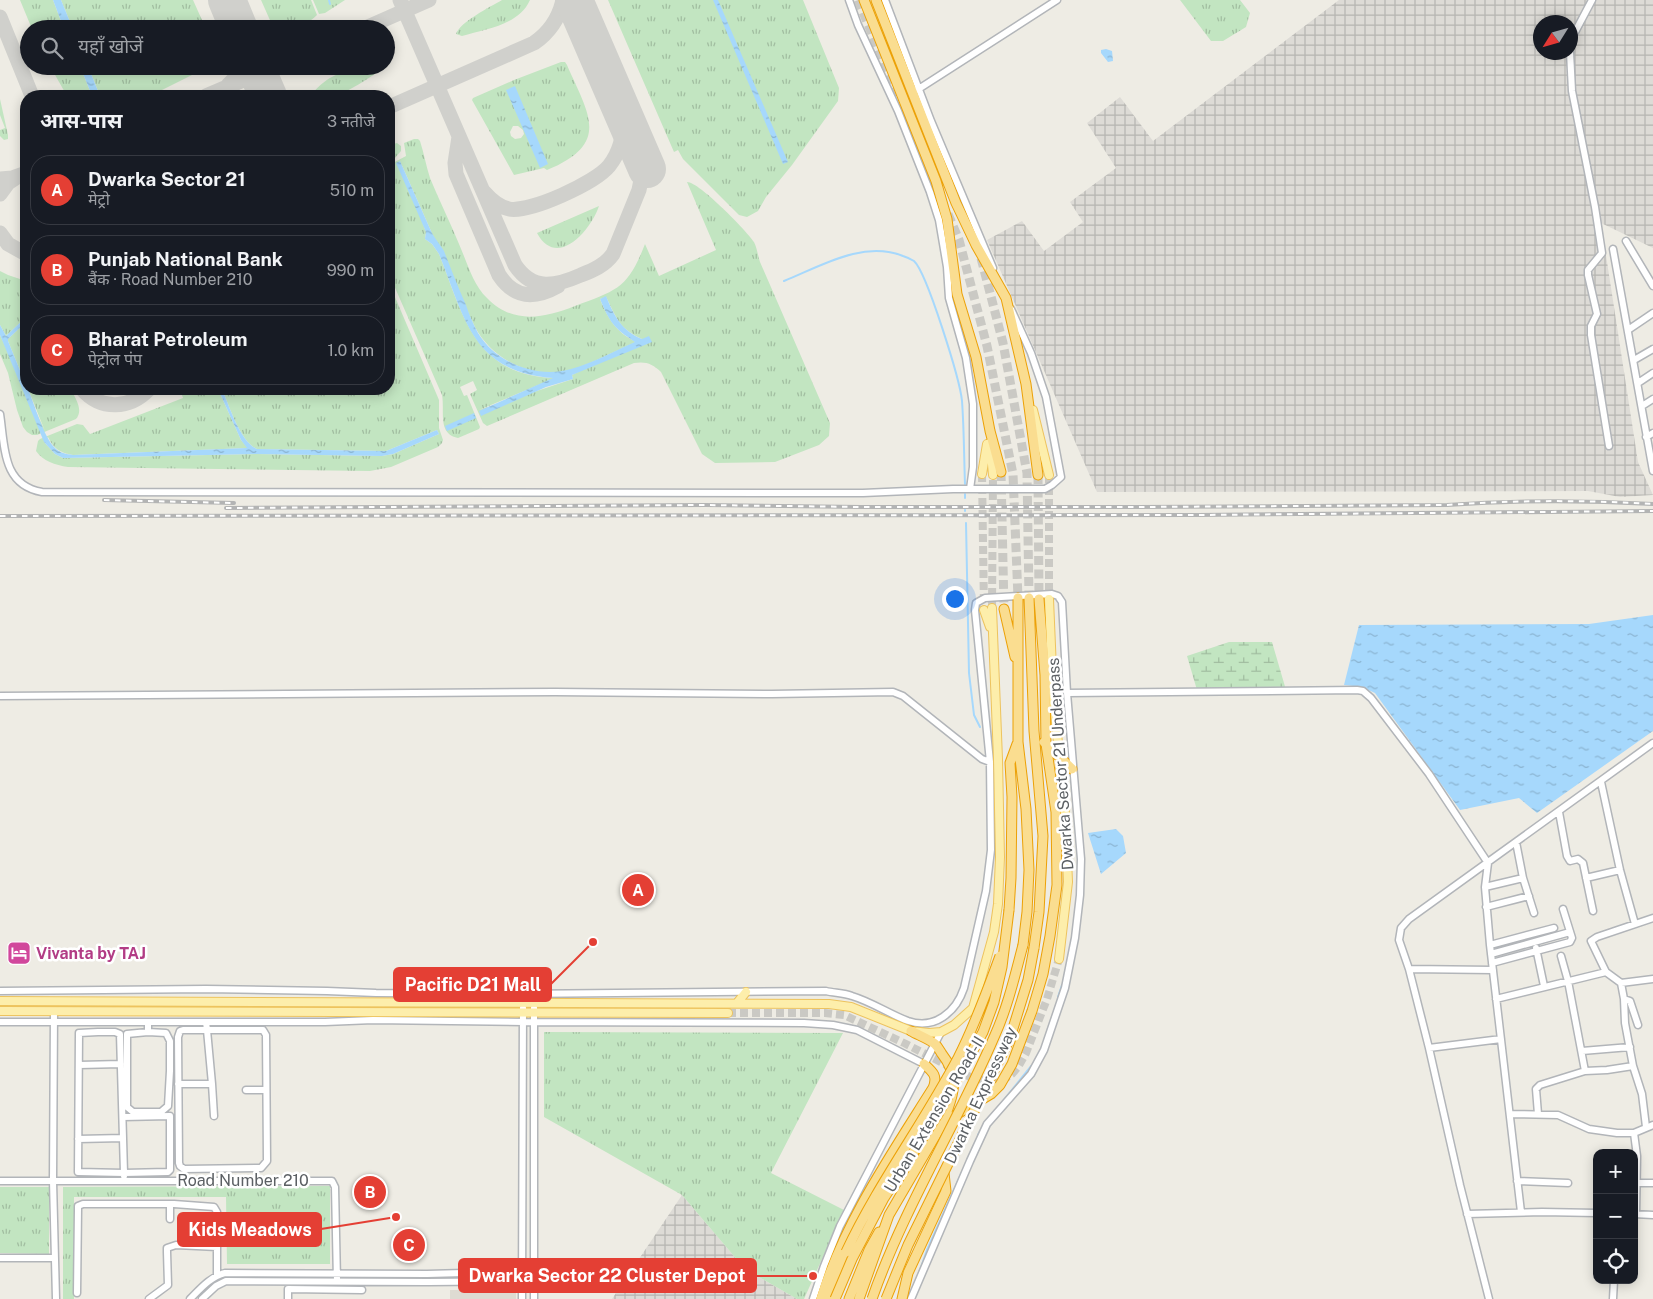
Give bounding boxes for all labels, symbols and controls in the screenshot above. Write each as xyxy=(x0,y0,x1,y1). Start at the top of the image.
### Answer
north arrow xyxy=(1533,15,1578,60)
search box xyxy=(20,20,395,75)
icon: search xyxy=(38,34,66,62)
text: यहाँ खोजें xyxy=(78,35,143,57)
text: आस-पास xyxy=(40,108,122,133)
text: 3 नतीजे xyxy=(327,112,375,131)
text: Dwarka Sector 21 xyxy=(88,168,246,190)
text: A xyxy=(51,181,63,200)
text: 510 m xyxy=(330,181,374,200)
text: मेट्रो xyxy=(88,190,110,209)
text: Punjab National Bank xyxy=(88,248,283,270)
text: B xyxy=(52,261,62,280)
text: 990 m xyxy=(327,261,374,280)
text: बैंक · Road Number 210 xyxy=(88,270,252,289)
text: Bharat Petroleum xyxy=(88,328,248,350)
text: C xyxy=(51,341,63,360)
text: 1.0 km xyxy=(327,341,374,360)
text: पेट्रोल पंप xyxy=(88,350,142,369)
your location xyxy=(942,586,968,612)
street label: Dwarka Sector 21 Underpass xyxy=(1044,657,1077,871)
pin: A xyxy=(622,871,654,909)
hotel icon: Vivanta by TAJ xyxy=(6,940,32,966)
place label: Vivanta by TAJ xyxy=(36,944,146,963)
callout: Pacific D21 Mall xyxy=(394,968,551,1001)
text: Pacific D21 Mall xyxy=(405,974,541,995)
street label: Dwarka Expressway xyxy=(940,1023,1021,1167)
street label: Urban Extension Road-II xyxy=(880,1033,989,1196)
map controls xyxy=(1593,1149,1638,1284)
button: + xyxy=(1593,1149,1638,1194)
street label: Road Number 210 xyxy=(177,1171,309,1190)
pin: B xyxy=(354,1173,386,1211)
button: − xyxy=(1593,1194,1638,1239)
callout: Kids Meadows xyxy=(178,1213,321,1246)
text: Kids Meadows xyxy=(188,1219,312,1240)
pin: C xyxy=(393,1226,425,1264)
button: locate xyxy=(1593,1239,1638,1284)
callout: Dwarka Sector 22 Cluster Depot xyxy=(459,1259,756,1292)
text: Dwarka Sector 22 Cluster Depot xyxy=(469,1265,745,1286)

